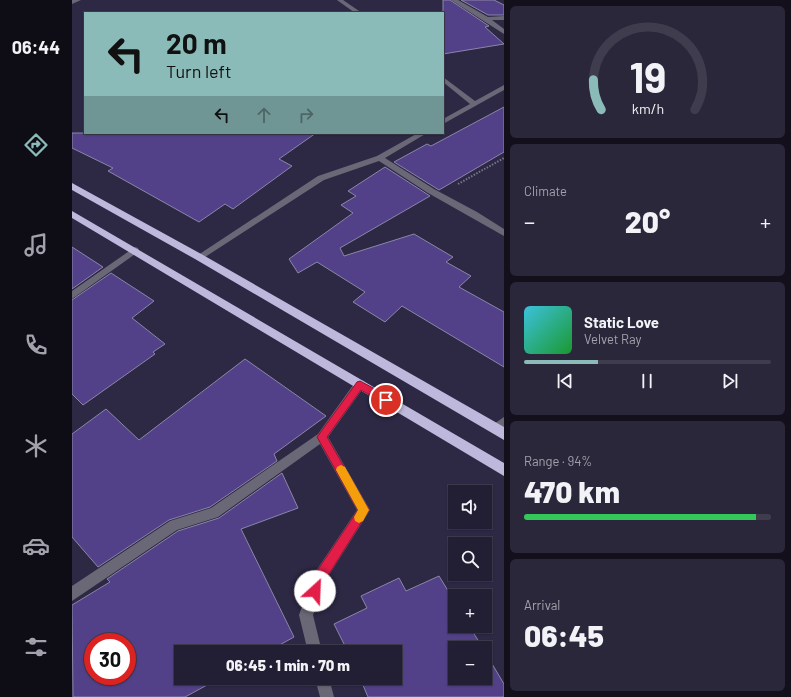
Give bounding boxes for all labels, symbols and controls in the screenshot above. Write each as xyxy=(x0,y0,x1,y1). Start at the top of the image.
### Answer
text: 20 m xyxy=(166,26,227,60)
icon: left xyxy=(100,28,152,80)
text: 06:44 xyxy=(12,36,60,58)
text: 19 xyxy=(629,51,666,101)
text: Turn left xyxy=(166,60,232,82)
text: km/h xyxy=(631,100,664,117)
icon: left xyxy=(211,104,233,126)
icon: ahead xyxy=(253,104,275,126)
icon: right xyxy=(295,104,317,126)
icon: directions xyxy=(22,131,50,159)
text: Climate xyxy=(524,183,567,199)
text: 20° xyxy=(625,203,670,239)
text: − xyxy=(524,208,535,234)
text: + xyxy=(760,208,771,234)
icon: music xyxy=(22,231,50,259)
text: Static Love xyxy=(584,313,659,331)
icon: phone xyxy=(22,331,50,359)
text: Velvet Ray xyxy=(584,331,642,347)
icon: previous xyxy=(554,370,576,392)
icon: pause xyxy=(636,370,658,392)
icon: next xyxy=(719,370,741,392)
pin xyxy=(369,383,403,417)
icon: arrive xyxy=(375,389,397,411)
icon: climate xyxy=(22,432,50,460)
text: Range · 94% xyxy=(524,453,592,469)
text: 470 km xyxy=(524,473,620,509)
map controls xyxy=(448,485,492,685)
button: sound xyxy=(448,485,492,529)
icon: car xyxy=(22,532,50,560)
button: search xyxy=(448,537,492,581)
position arrow xyxy=(294,570,336,612)
button: + xyxy=(448,589,492,633)
text: Arrival xyxy=(524,597,560,613)
text: 06:45 xyxy=(524,617,604,653)
icon: filters xyxy=(22,633,50,661)
speed limit sign: 30 xyxy=(84,633,136,685)
button: − xyxy=(448,641,492,685)
text: 06:45 · 1 min · 70 m xyxy=(226,656,350,674)

